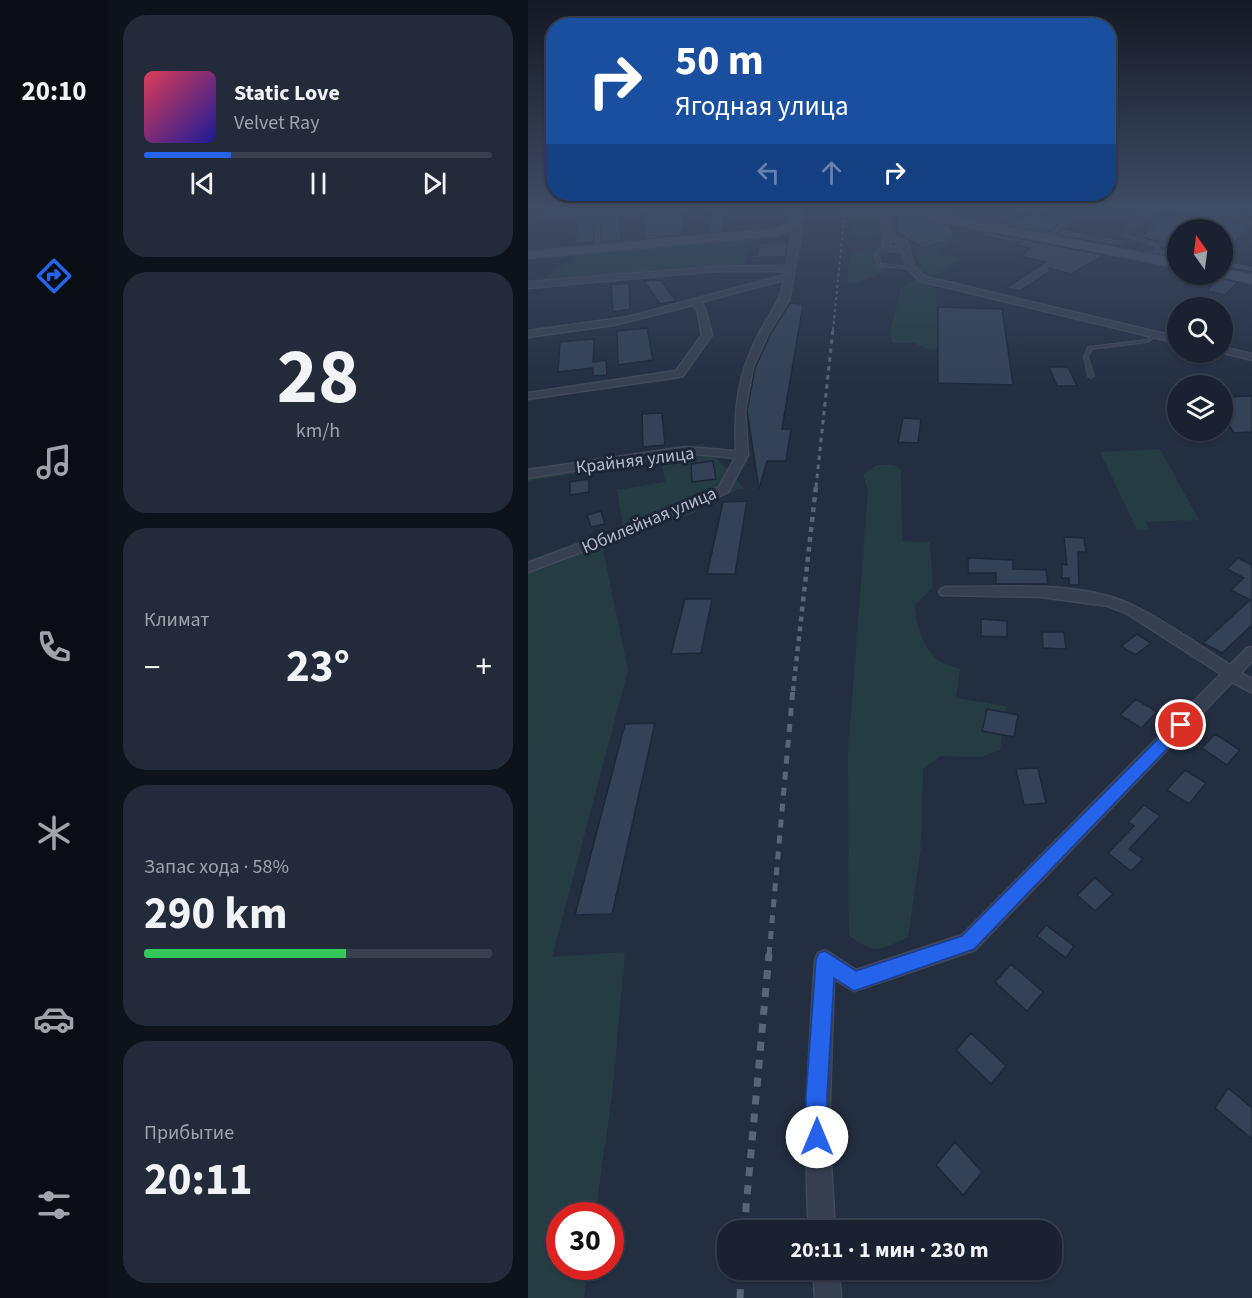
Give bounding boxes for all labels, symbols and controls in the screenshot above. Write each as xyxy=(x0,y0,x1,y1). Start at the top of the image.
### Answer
text: 50 m xyxy=(675,31,764,91)
icon: right xyxy=(576,42,654,120)
text: 20:10 xyxy=(21,72,87,111)
text: Static Love xyxy=(234,77,340,109)
text: Ягодная улица xyxy=(675,87,849,126)
text: Velvet Ray xyxy=(234,109,320,137)
icon: left xyxy=(752,156,785,189)
icon: ahead xyxy=(815,156,848,189)
icon: right xyxy=(878,156,911,189)
icon: previous xyxy=(186,167,219,200)
icon: pause xyxy=(302,167,335,200)
icon: next xyxy=(418,167,451,200)
north arrow xyxy=(1167,219,1233,285)
map controls xyxy=(1167,219,1233,441)
icon: directions xyxy=(33,255,75,297)
button: search xyxy=(1167,297,1233,363)
text: 28 xyxy=(277,322,359,433)
button: layers xyxy=(1167,375,1233,441)
text: km/h xyxy=(296,417,340,445)
icon: music xyxy=(33,441,75,483)
street label: Крайняя улица xyxy=(575,441,696,480)
street label: Юбилейная улица xyxy=(578,481,720,560)
text: Климат xyxy=(144,606,210,634)
icon: phone xyxy=(33,626,75,668)
text: 23° xyxy=(286,635,350,699)
text: − xyxy=(144,644,160,691)
text: + xyxy=(476,644,492,691)
pin xyxy=(1155,699,1206,750)
icon: arrive xyxy=(1164,708,1197,741)
icon: climate xyxy=(33,812,75,854)
text: Запас хода · 58% xyxy=(144,853,289,881)
text: 290 km xyxy=(144,882,288,946)
icon: car xyxy=(33,998,75,1040)
position arrow xyxy=(785,1105,849,1169)
text: Прибытие xyxy=(144,1119,234,1147)
text: 20:11 xyxy=(144,1148,253,1212)
icon: filters xyxy=(33,1184,75,1226)
speed limit sign: 30 xyxy=(546,1202,624,1280)
text: 20:11 · 1 мин · 230 m xyxy=(790,1234,989,1266)

